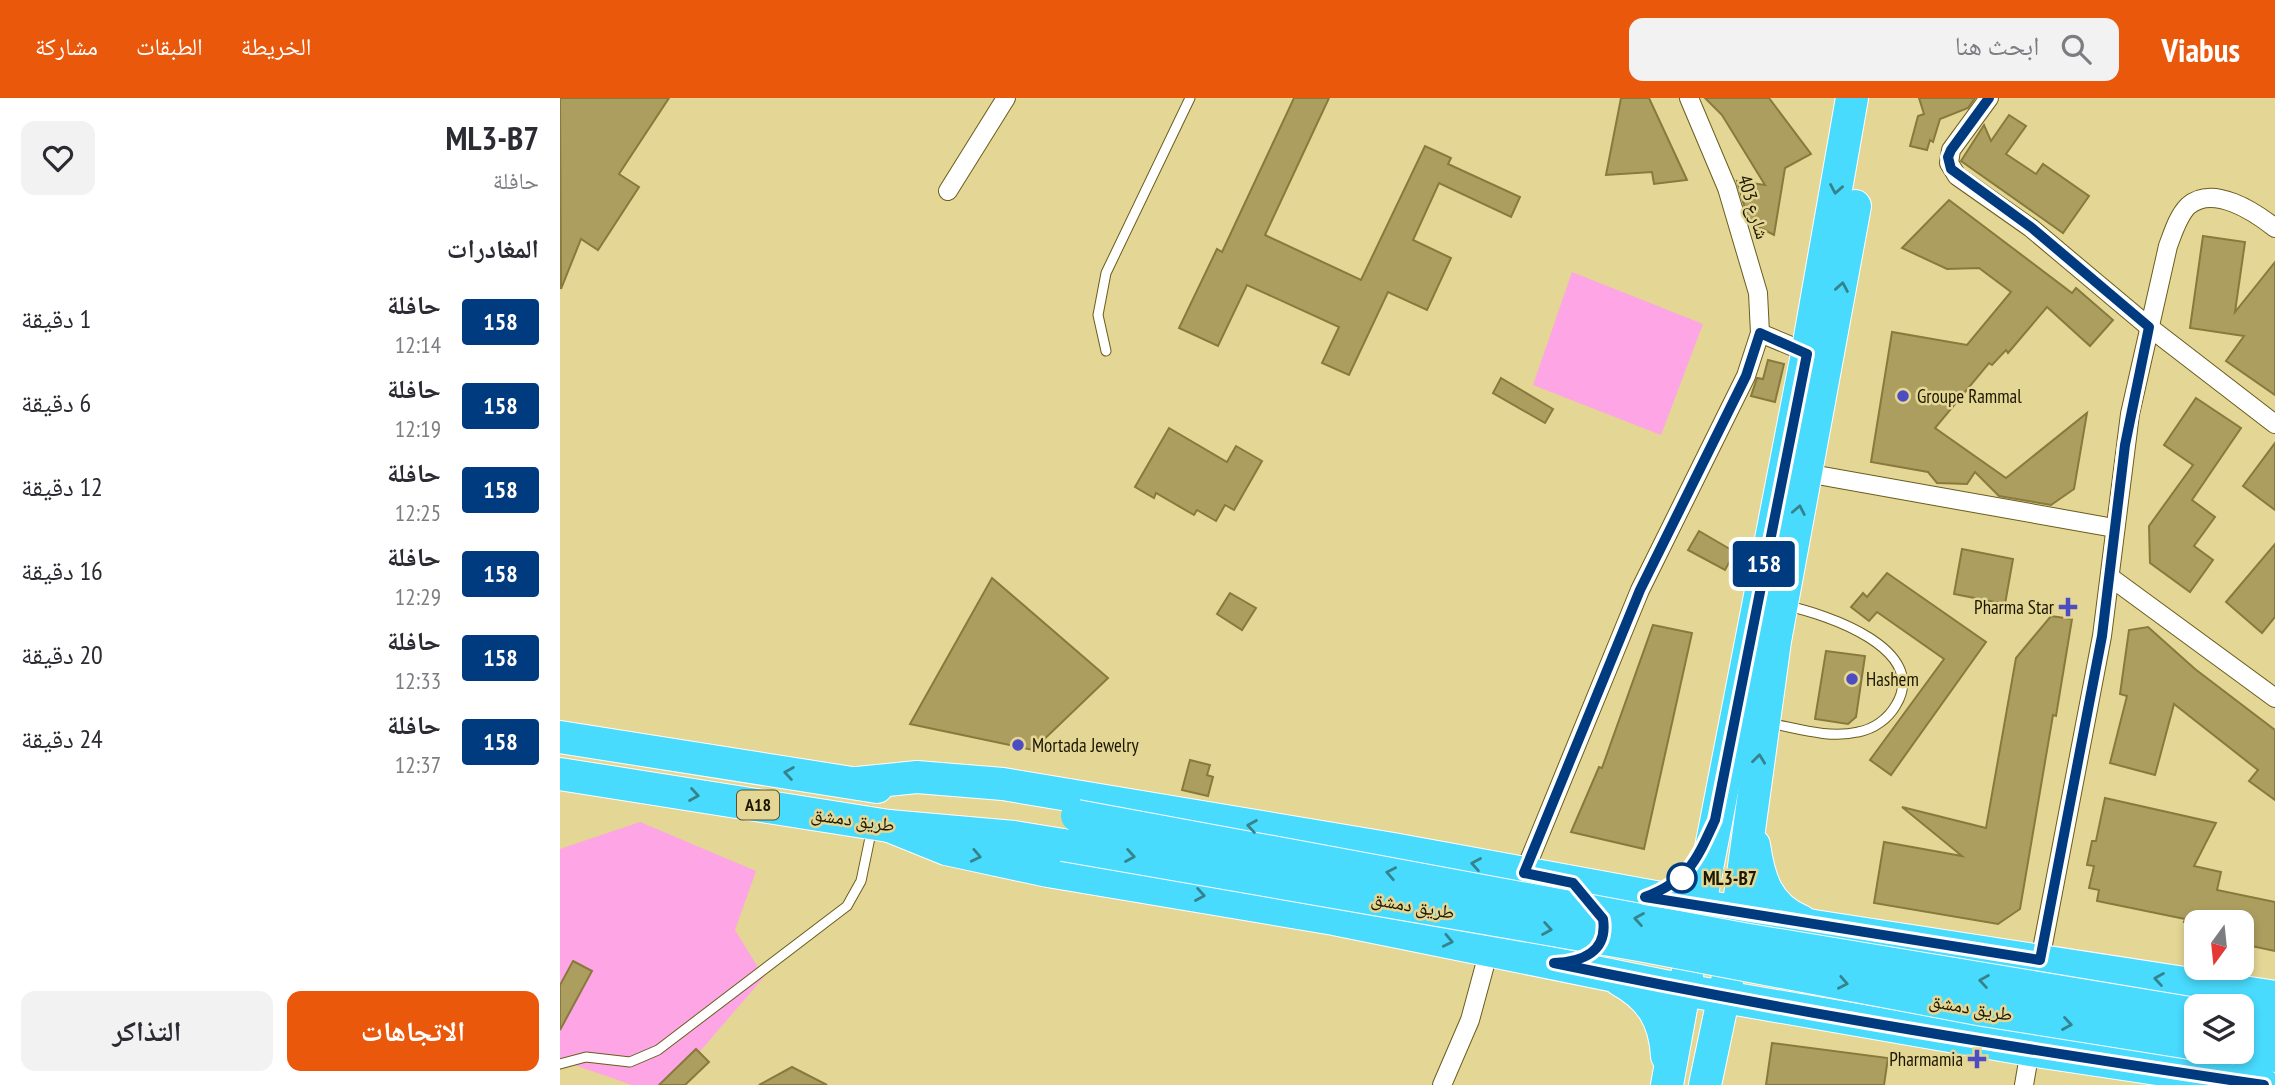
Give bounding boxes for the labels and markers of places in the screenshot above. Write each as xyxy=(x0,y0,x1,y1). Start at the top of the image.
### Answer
place label: Groupe Rammal xyxy=(1917,384,2022,408)
marker: Groupe Rammal xyxy=(1895,388,1911,404)
place label: Pharma Star xyxy=(1974,595,2055,619)
marker: Pharma Star xyxy=(2060,599,2076,615)
place label: Hashem xyxy=(1866,667,1919,691)
marker: Hashem xyxy=(1844,671,1860,687)
place label: Mortada Jewelry xyxy=(1032,733,1139,757)
marker: Mortada Jewelry xyxy=(1010,737,1026,753)
marker: ML3-B7 xyxy=(1667,863,1697,893)
place label: ML3-B7 xyxy=(1703,866,1757,890)
place label: Pharmamia xyxy=(1889,1047,1963,1071)
marker: Pharmamia xyxy=(1969,1051,1985,1067)

